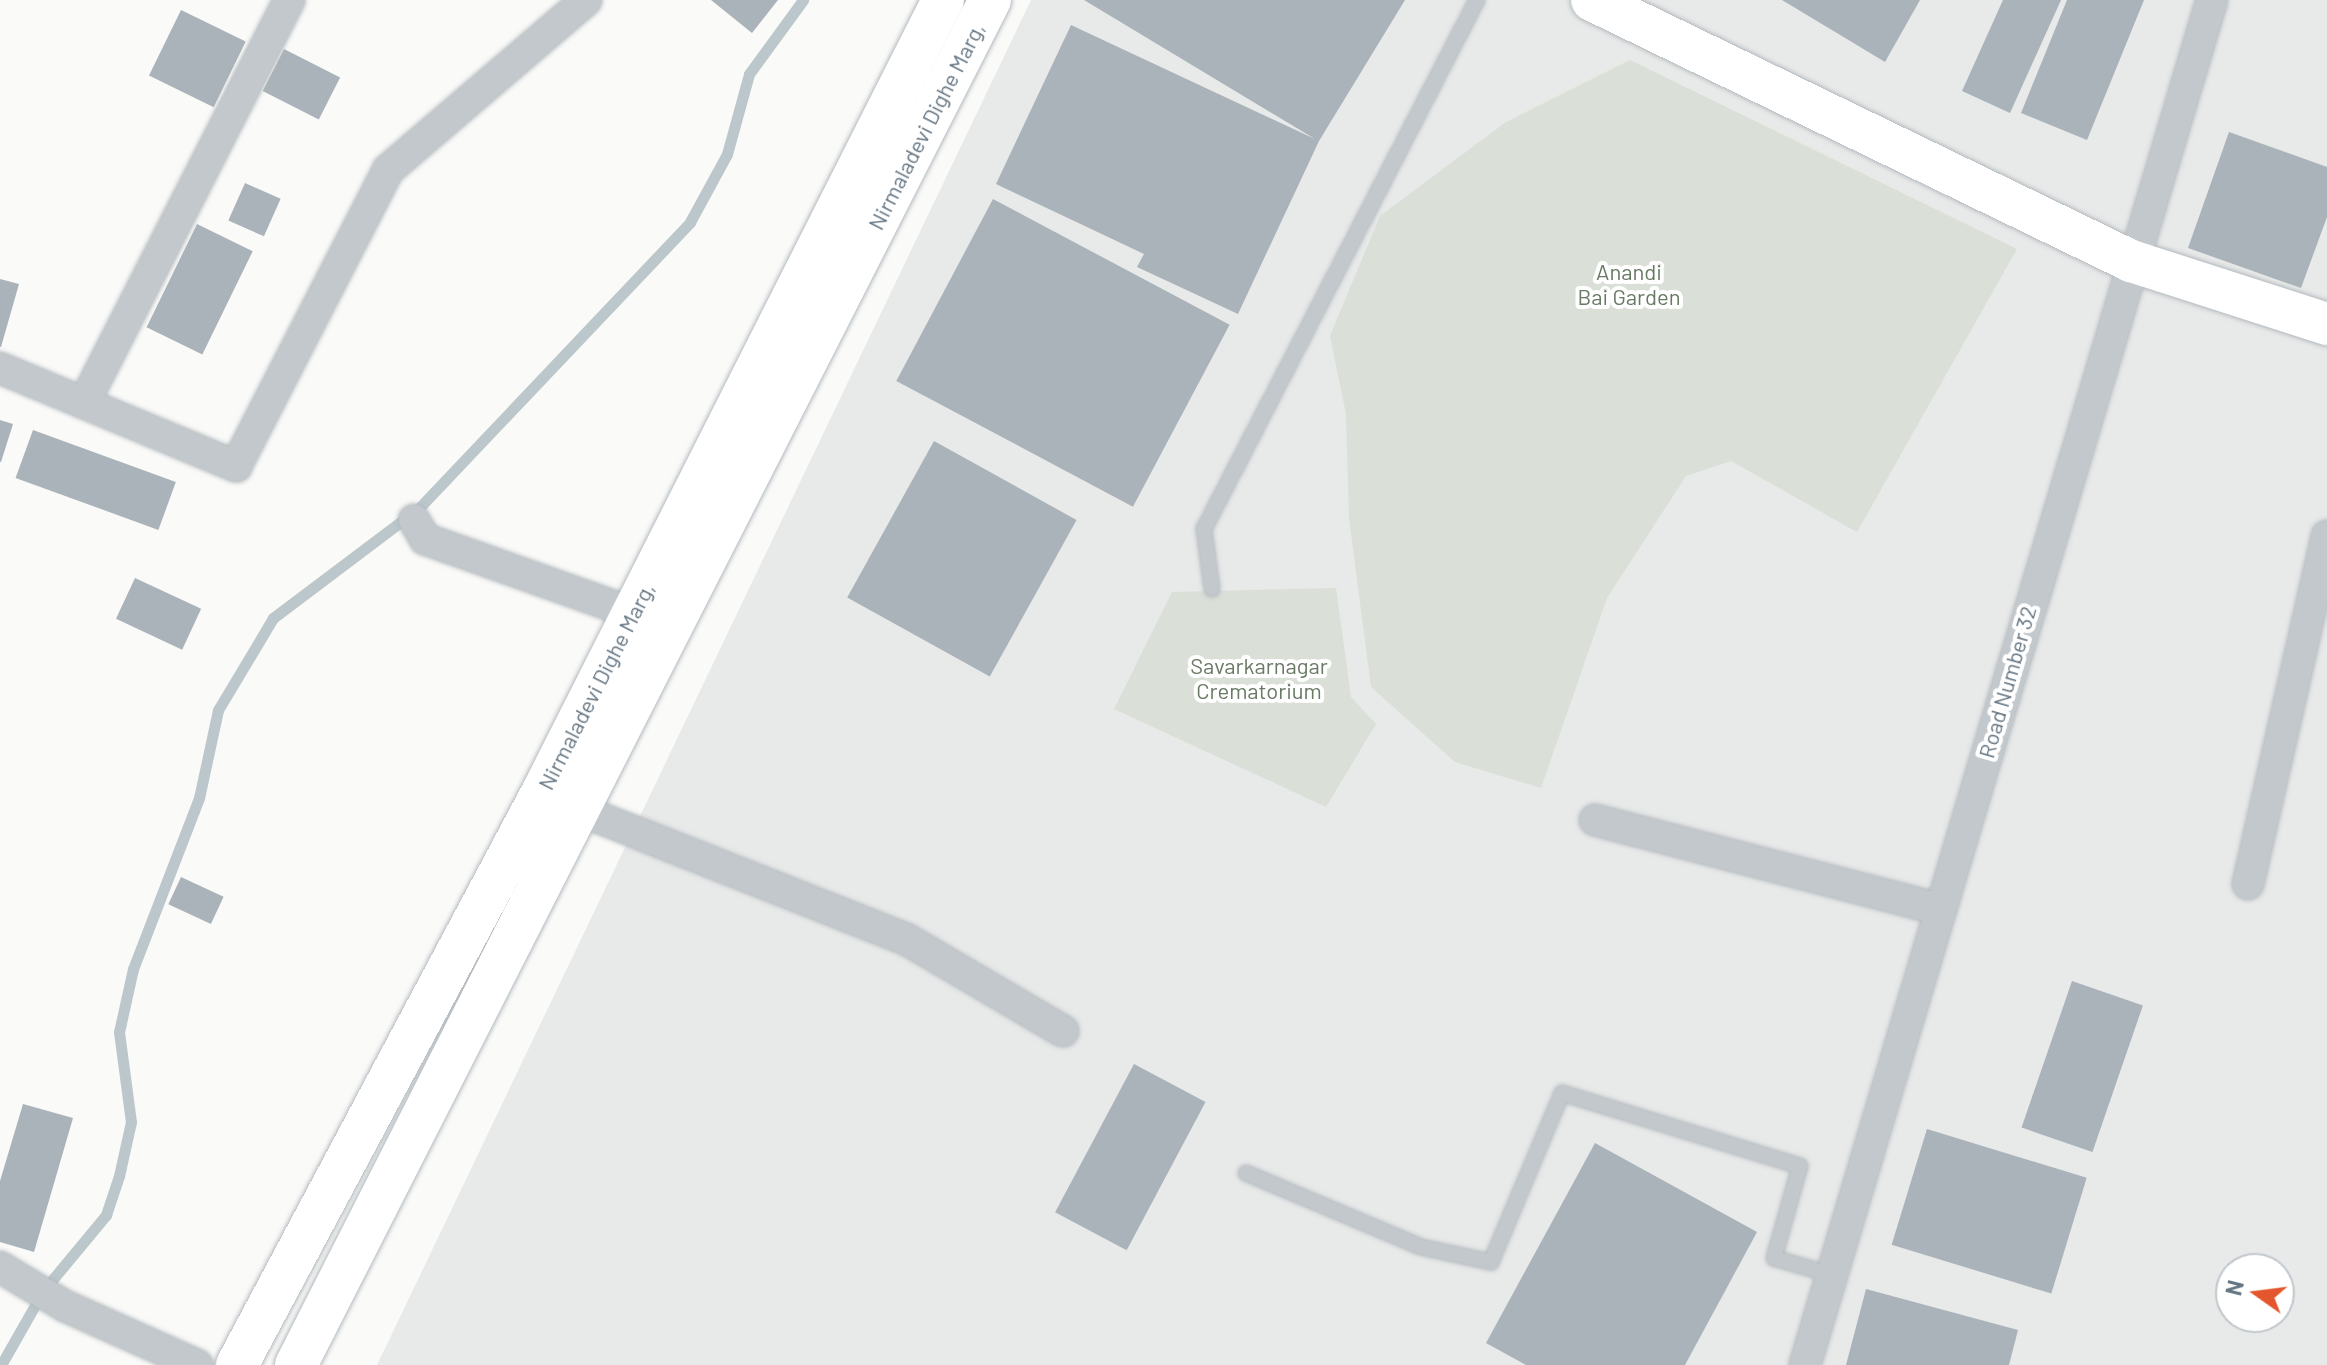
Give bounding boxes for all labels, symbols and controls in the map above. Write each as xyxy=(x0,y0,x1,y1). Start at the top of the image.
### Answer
street label: Nirmaladevi Dighe Marg, xyxy=(862,18,990,234)
park label: Anandi Bai Garden xyxy=(1578,258,1680,310)
street label: Nirmaladevi Dighe Marg, xyxy=(532,578,660,794)
street label: Road Number 32 xyxy=(1973,603,2041,761)
park label: Savarkarnagar Crematorium xyxy=(1190,652,1328,704)
north arrow xyxy=(2215,1253,2295,1333)
text: N xyxy=(2219,1277,2248,1298)

